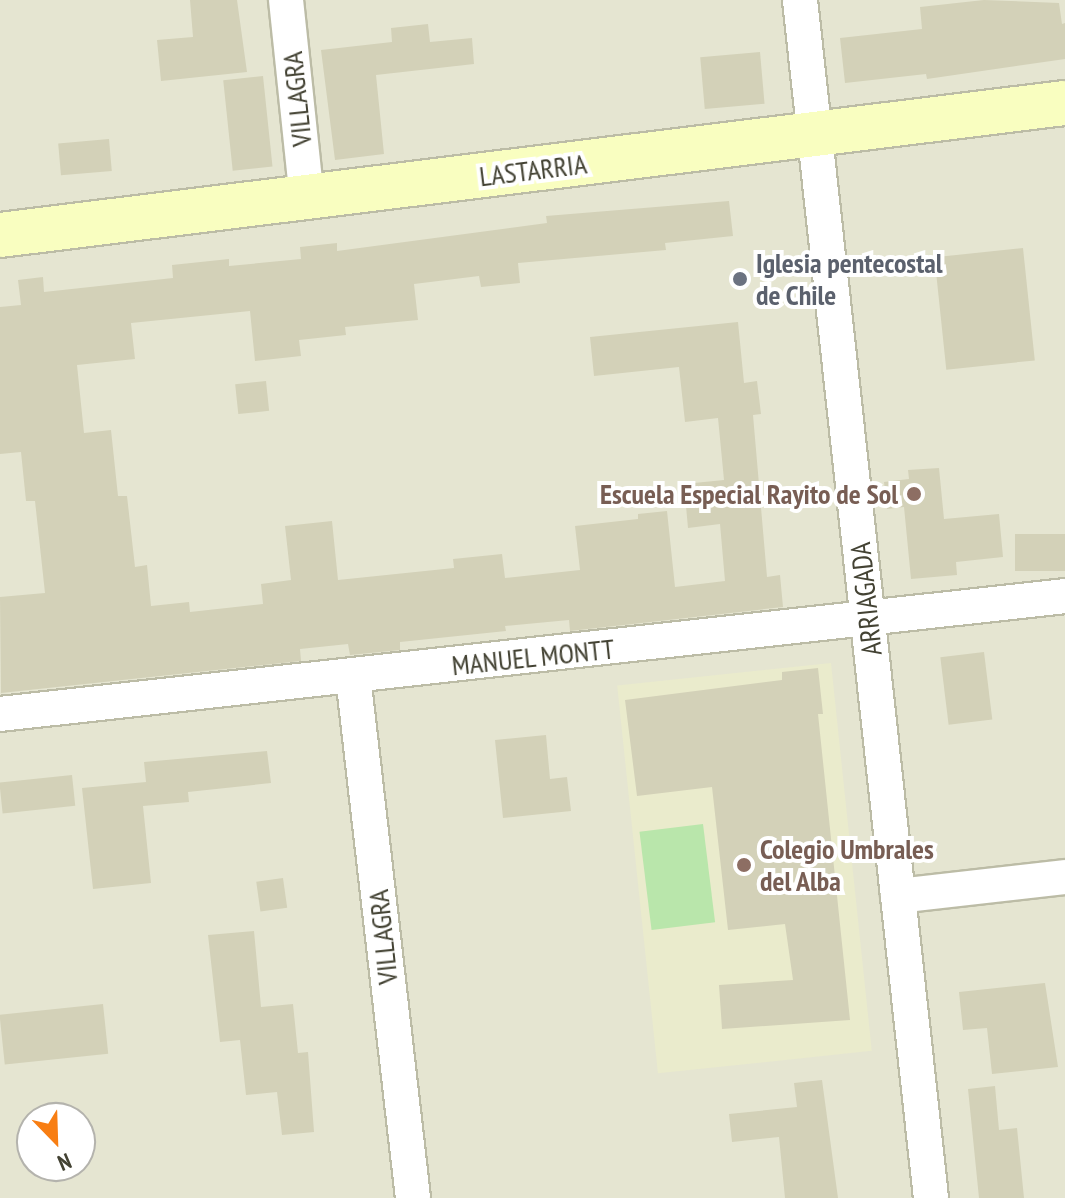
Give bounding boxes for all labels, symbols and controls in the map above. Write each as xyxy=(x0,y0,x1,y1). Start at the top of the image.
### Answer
street label: VILLAGRA xyxy=(275,50,319,148)
street label: LASTARRIA xyxy=(477,147,589,193)
place label: Iglesia pentecostal de Chile xyxy=(756,246,943,312)
marker: Iglesia pentecostal de Chile xyxy=(731,270,749,288)
place label: Escuela Especial Rayito de Sol xyxy=(600,477,898,511)
marker: Escuela Especial Rayito de Sol xyxy=(905,485,923,503)
street label: ARRIAGADA xyxy=(843,541,889,657)
street label: MANUEL MONTT xyxy=(450,632,616,682)
place label: Colegio Umbrales del Alba xyxy=(760,832,934,898)
marker: Colegio Umbrales del Alba xyxy=(735,856,753,874)
street label: VILLAGRA xyxy=(361,888,405,986)
north arrow xyxy=(16,1102,96,1182)
text: N xyxy=(54,1147,76,1177)

